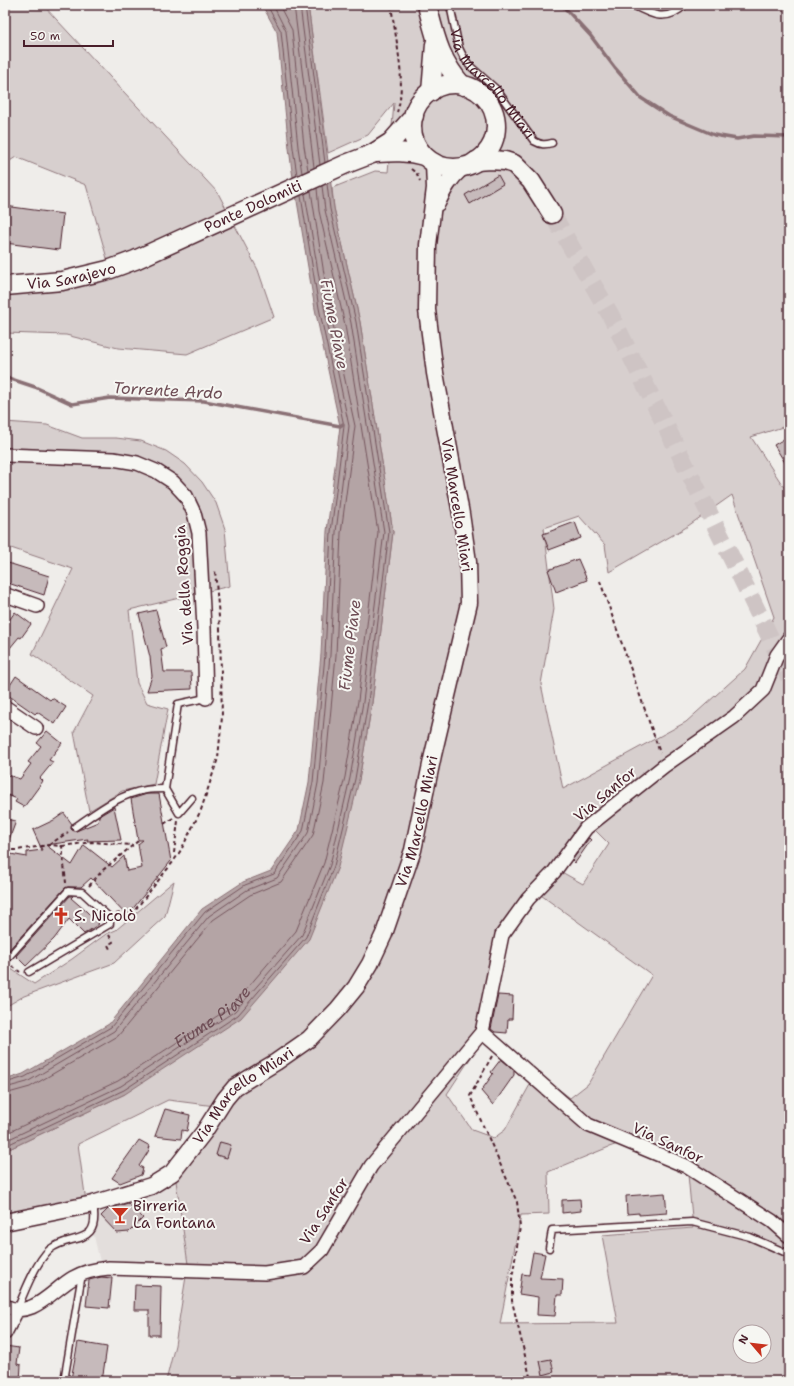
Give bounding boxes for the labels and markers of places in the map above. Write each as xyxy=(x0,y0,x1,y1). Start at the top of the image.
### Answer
church icon: S. Nicolò xyxy=(51,906,71,926)
place label: S. Nicolò xyxy=(74,906,136,926)
place label: Birreria La Fontana xyxy=(133,1196,216,1233)
bar icon: Birreria La Fontana xyxy=(110,1205,130,1225)

